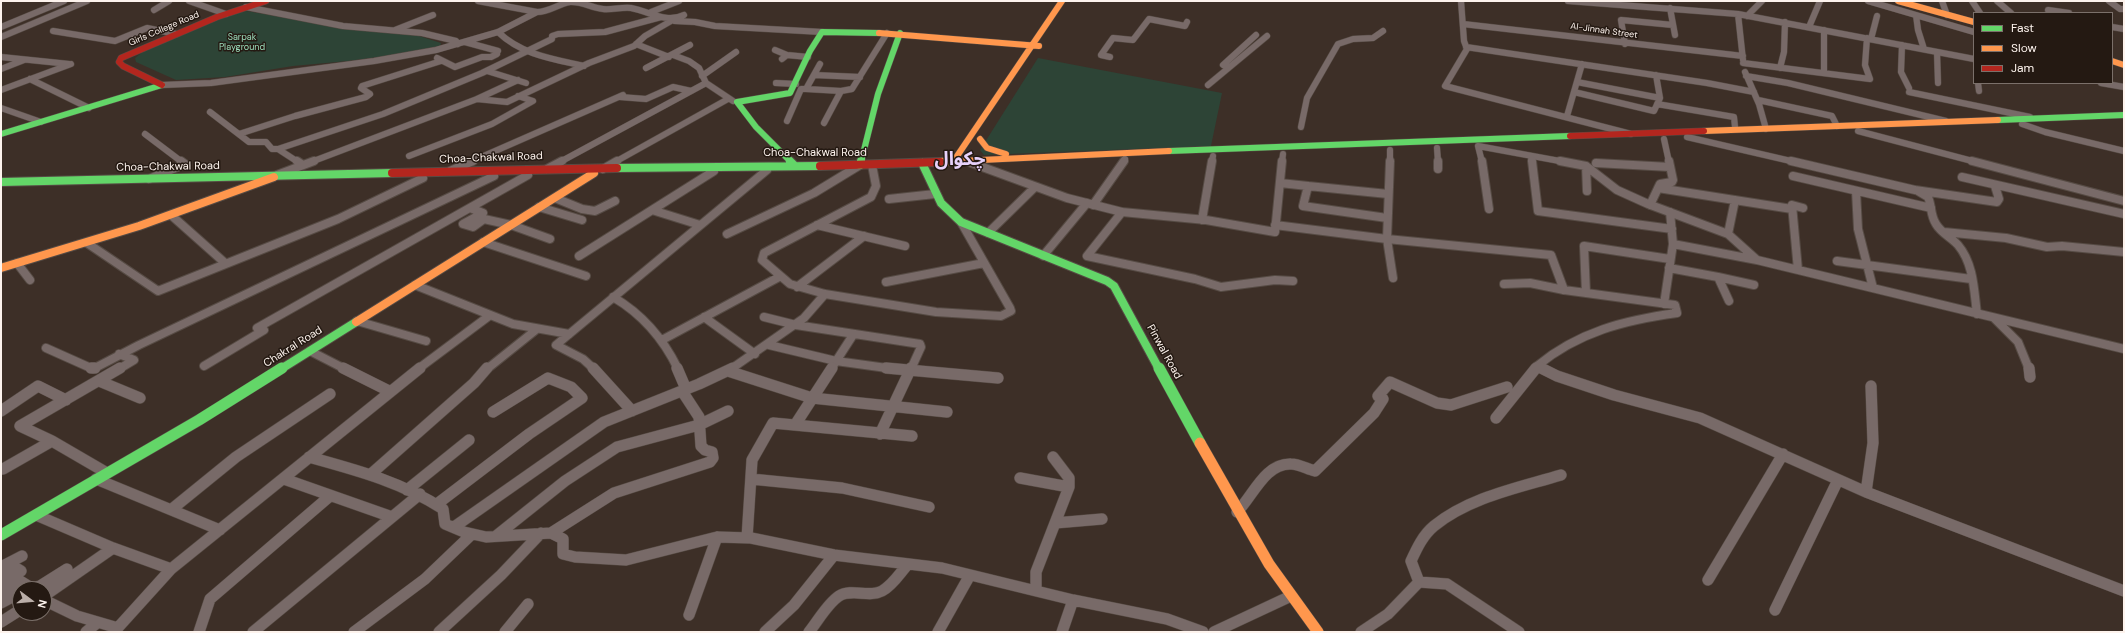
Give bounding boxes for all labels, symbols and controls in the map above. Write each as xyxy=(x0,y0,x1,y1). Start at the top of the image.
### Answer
street label: Girls College Road xyxy=(127,9,201,49)
legend xyxy=(1973,12,2113,84)
text: Fast xyxy=(2011,20,2034,36)
street label: Al-Jinnah Street xyxy=(1570,21,1638,41)
park label: Sarpak Playground xyxy=(219,33,265,54)
text: Slow xyxy=(2011,40,2037,56)
text: Jam xyxy=(2011,60,2034,76)
street label: Choa-Chakwal Road xyxy=(763,146,867,160)
district label: چکوال xyxy=(935,149,985,171)
street label: Choa-Chakwal Road xyxy=(439,150,543,166)
street label: Choa-Chakwal Road xyxy=(116,159,220,175)
street label: Pinwal Road xyxy=(1144,322,1184,382)
street label: Chakral Road xyxy=(261,324,325,370)
north arrow xyxy=(12,581,52,621)
text: N xyxy=(35,598,50,610)

